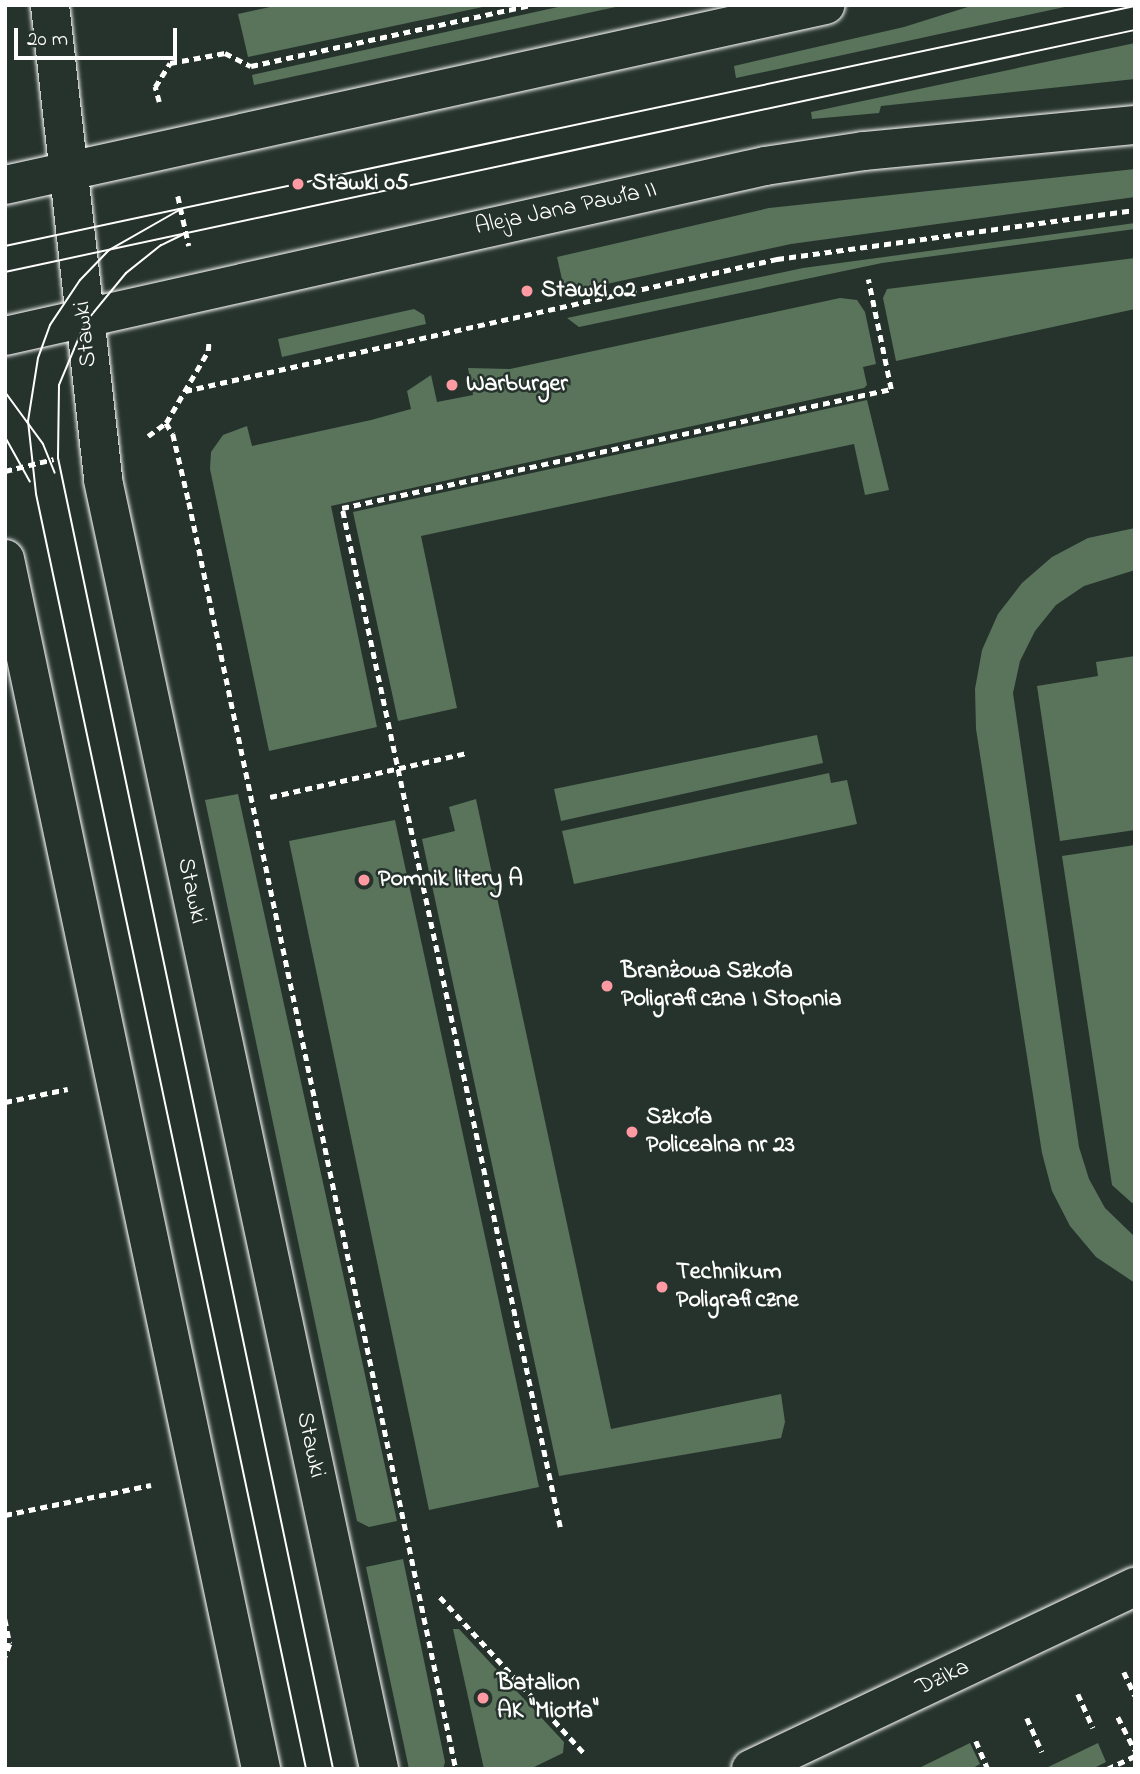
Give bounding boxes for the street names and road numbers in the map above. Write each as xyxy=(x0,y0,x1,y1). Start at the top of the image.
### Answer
street label: Aleja Jana Pawła II xyxy=(472,176,660,242)
street label: Stawki xyxy=(68,299,104,369)
street label: Stawki xyxy=(170,855,212,927)
street label: Stawki xyxy=(289,1409,331,1481)
street label: Dzika xyxy=(912,1653,974,1703)

